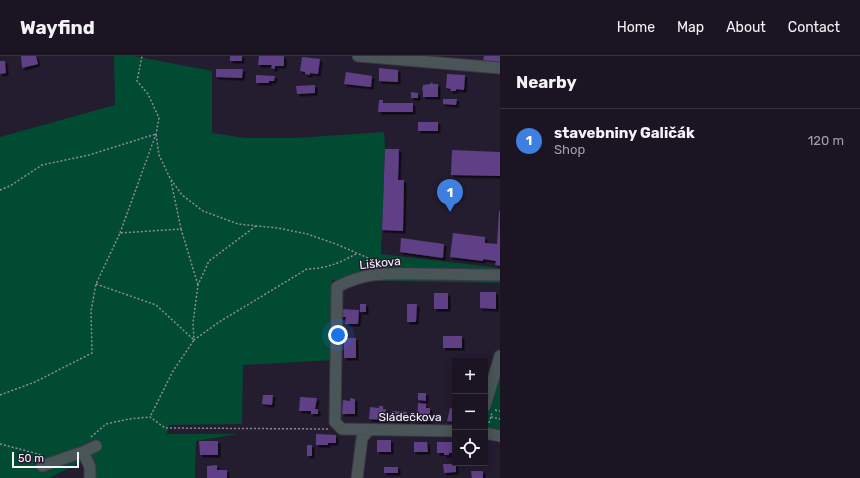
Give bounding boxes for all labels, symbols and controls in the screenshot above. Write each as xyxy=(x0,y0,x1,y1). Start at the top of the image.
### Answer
text: Wayfind xyxy=(20,16,95,39)
text: Home xyxy=(617,19,655,36)
text: Map xyxy=(677,19,704,36)
text: About xyxy=(726,19,766,36)
text: Contact xyxy=(788,19,840,36)
text: Nearby xyxy=(516,72,577,92)
text: stavebniny Galičák xyxy=(554,124,695,142)
text: 1 xyxy=(526,133,532,148)
text: 120 m xyxy=(808,133,844,148)
text: Shop xyxy=(554,142,585,157)
pin: 1 xyxy=(437,179,463,212)
street label: Liškova xyxy=(359,254,401,272)
your location xyxy=(328,325,348,345)
map controls xyxy=(452,358,488,466)
button: + xyxy=(452,358,488,394)
button: − xyxy=(452,394,488,430)
street label: Sládečkova xyxy=(378,410,442,424)
button: locate xyxy=(452,430,488,466)
scale bar xyxy=(12,450,79,469)
text: 50 m xyxy=(18,452,44,465)

